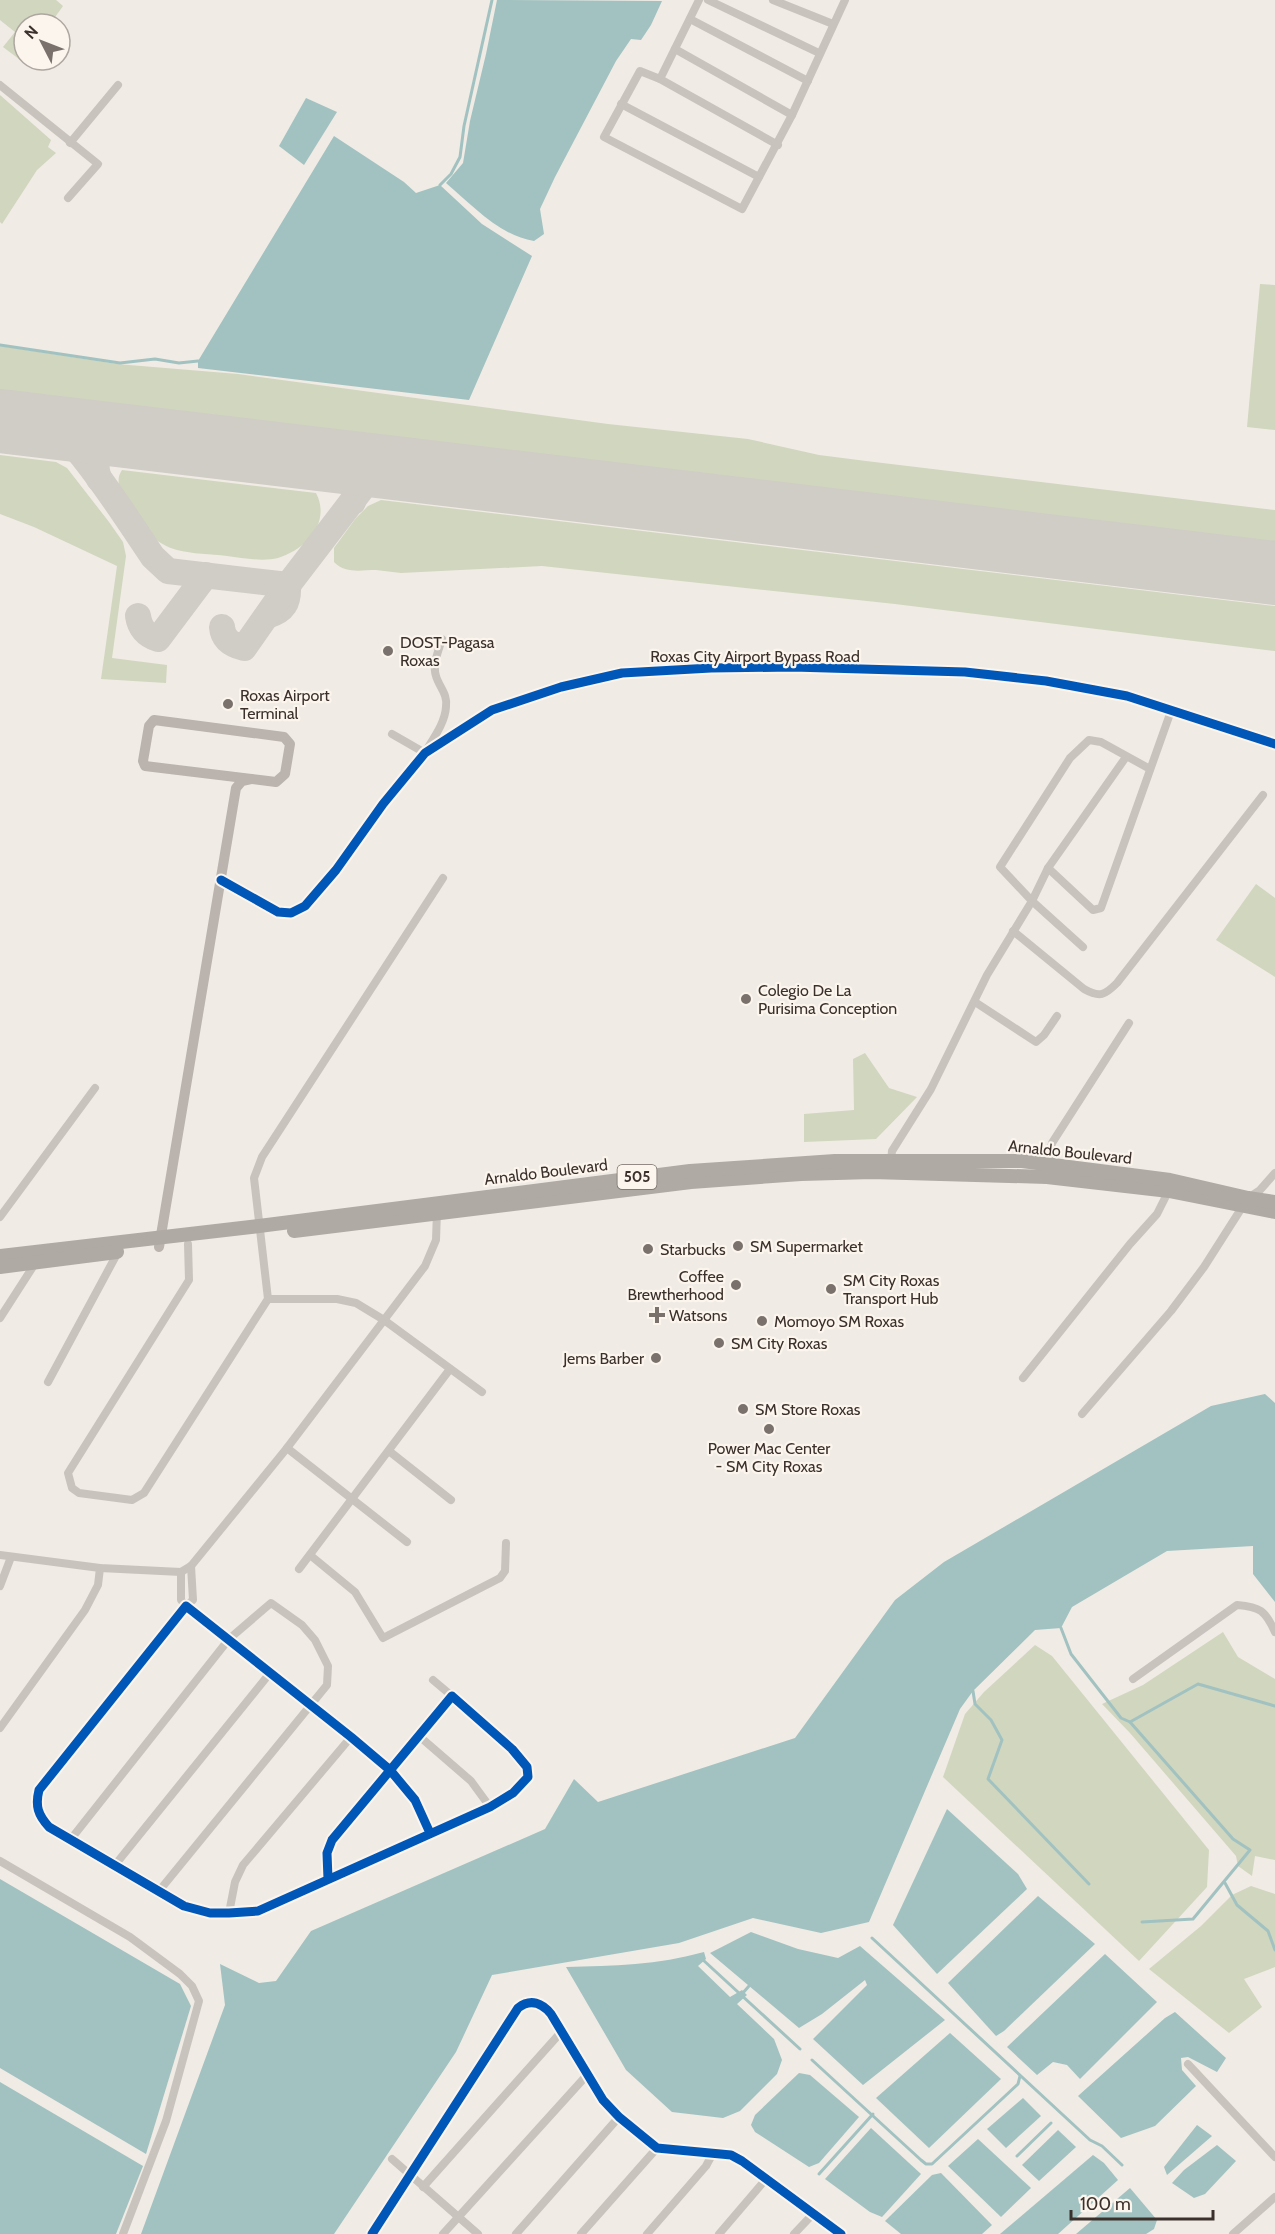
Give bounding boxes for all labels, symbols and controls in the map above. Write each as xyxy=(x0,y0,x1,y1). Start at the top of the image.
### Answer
north arrow xyxy=(12,12,72,72)
text: N xyxy=(20,22,42,43)
place label: DOST-Pagasa Roxas xyxy=(400,633,495,670)
marker: DOST-Pagasa Roxas xyxy=(381,644,395,658)
street label: Roxas City Airport Bypass Road xyxy=(650,647,860,666)
place label: Roxas Airport Terminal xyxy=(240,686,330,723)
marker: Roxas Airport Terminal xyxy=(221,697,235,711)
place label: Colegio De La Purisima Conception xyxy=(758,981,897,1018)
marker: Colegio De La Purisima Conception xyxy=(739,992,753,1006)
street label: Arnaldo Boulevard xyxy=(1007,1136,1133,1168)
street label: Arnaldo Boulevard xyxy=(483,1155,609,1189)
road number: 505 xyxy=(618,1165,656,1189)
place label: SM Supermarket xyxy=(750,1237,864,1256)
marker: SM Supermarket xyxy=(731,1239,745,1253)
place label: Starbucks xyxy=(660,1240,726,1259)
marker: Starbucks xyxy=(641,1242,655,1256)
place label: Coffee Brewtherhood xyxy=(627,1267,724,1304)
place label: SM City Roxas Transport Hub xyxy=(843,1271,940,1308)
marker: Coffee Brewtherhood xyxy=(729,1278,743,1292)
marker: SM City Roxas Transport Hub xyxy=(824,1282,838,1296)
place label: Watsons xyxy=(669,1306,728,1325)
marker: Watsons xyxy=(650,1308,664,1322)
place label: Momoyo SM Roxas xyxy=(774,1312,905,1331)
marker: Momoyo SM Roxas xyxy=(755,1314,769,1328)
place label: SM City Roxas xyxy=(731,1334,828,1353)
marker: SM City Roxas xyxy=(712,1336,726,1350)
place label: Jems Barber xyxy=(562,1349,645,1368)
marker: Jems Barber xyxy=(649,1351,663,1365)
place label: SM Store Roxas xyxy=(755,1400,861,1419)
marker: SM Store Roxas xyxy=(736,1402,750,1416)
marker: Power Mac Center - SM City Roxas xyxy=(762,1422,776,1436)
place label: Power Mac Center - SM City Roxas xyxy=(708,1439,831,1476)
scale bar xyxy=(1071,2183,1214,2221)
text: 100 m xyxy=(1080,2193,1131,2215)

